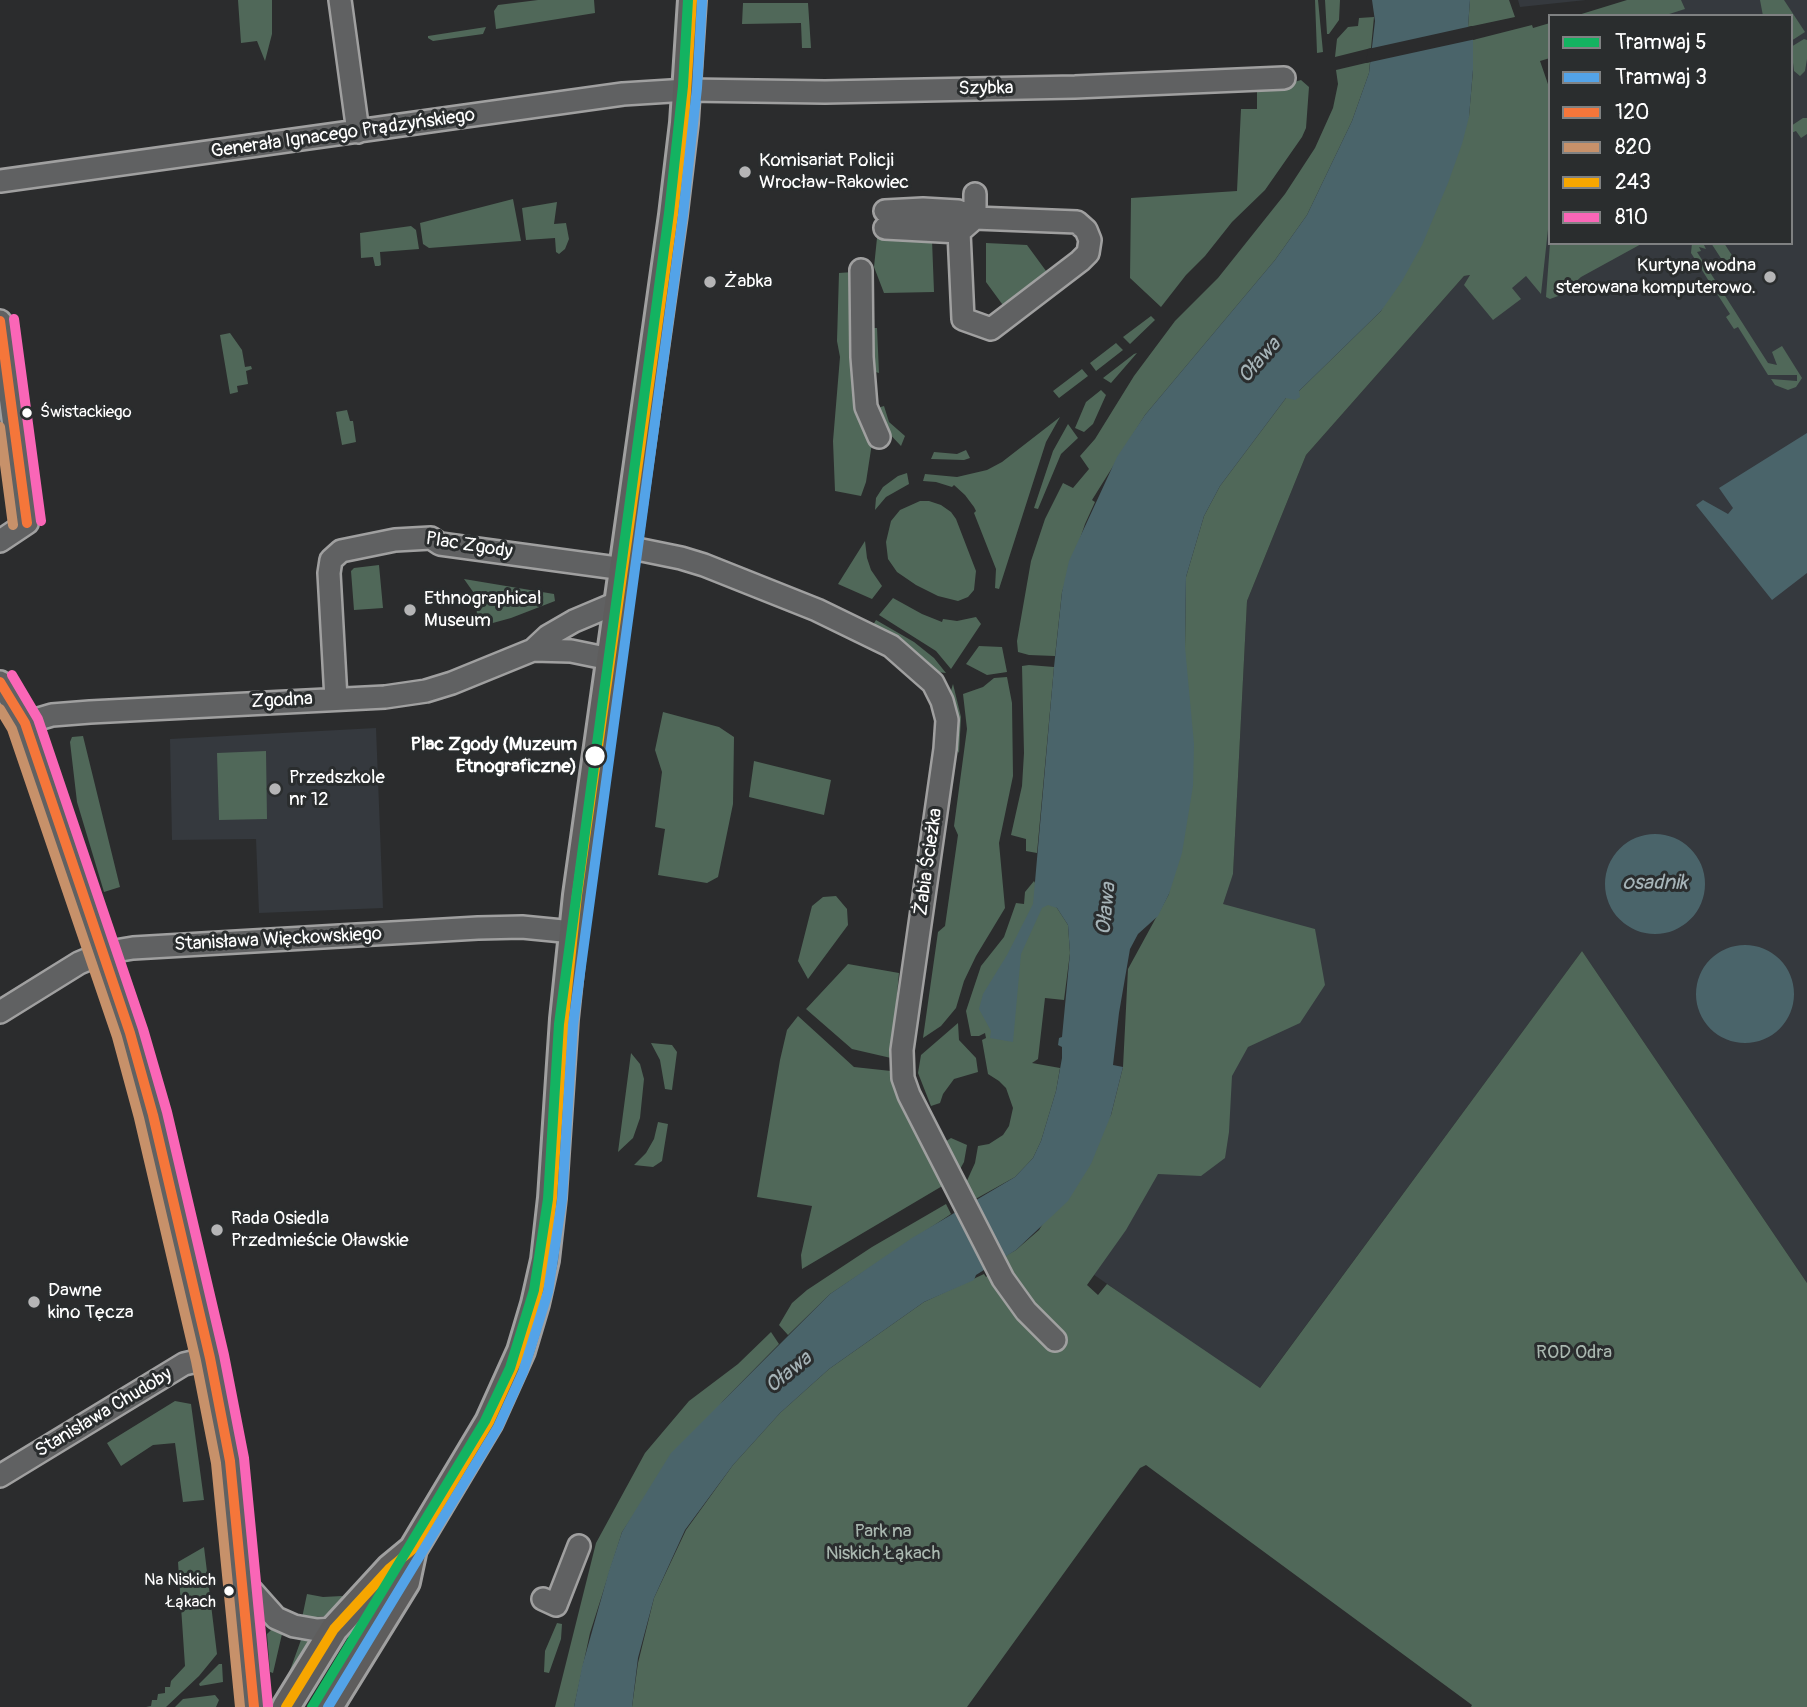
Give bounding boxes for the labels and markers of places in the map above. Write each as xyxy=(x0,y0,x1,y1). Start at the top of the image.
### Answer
place label: Komisariat Policji Wrocław-Rakowiec xyxy=(759,150,909,194)
marker: Komisariat Policji Wrocław-Rakowiec xyxy=(737,164,753,180)
place label: Kurtyna wodna sterowana komputerowo. xyxy=(1556,255,1756,299)
marker: Kurtyna wodna sterowana komputerowo. xyxy=(1762,269,1778,285)
place label: Żabka xyxy=(724,271,772,293)
marker: Żabka xyxy=(702,274,718,290)
place label: Świstackiego xyxy=(40,403,132,423)
marker: Świstackiego xyxy=(20,406,34,420)
place label: Ethnographical Museum xyxy=(424,588,541,632)
marker: Ethnographical Museum xyxy=(402,602,418,618)
place label: Plac Zgody (Muzeum Etnograficzne) xyxy=(410,734,577,778)
marker: Plac Zgody (Muzeum Etnograficzne) xyxy=(583,744,607,768)
place label: Przedszkole nr 12 xyxy=(289,767,385,811)
marker: Przedszkole nr 12 xyxy=(267,781,283,797)
place label: Rada Osiedla Przedmieście Oławskie xyxy=(231,1208,409,1252)
marker: Rada Osiedla Przedmieście Oławskie xyxy=(209,1222,225,1238)
place label: Dawne kino Tęcza xyxy=(48,1280,134,1324)
marker: Dawne kino Tęcza xyxy=(26,1294,42,1310)
place label: Na Niskich Łąkach xyxy=(144,1571,216,1611)
marker: Na Niskich Łąkach xyxy=(222,1584,236,1598)

